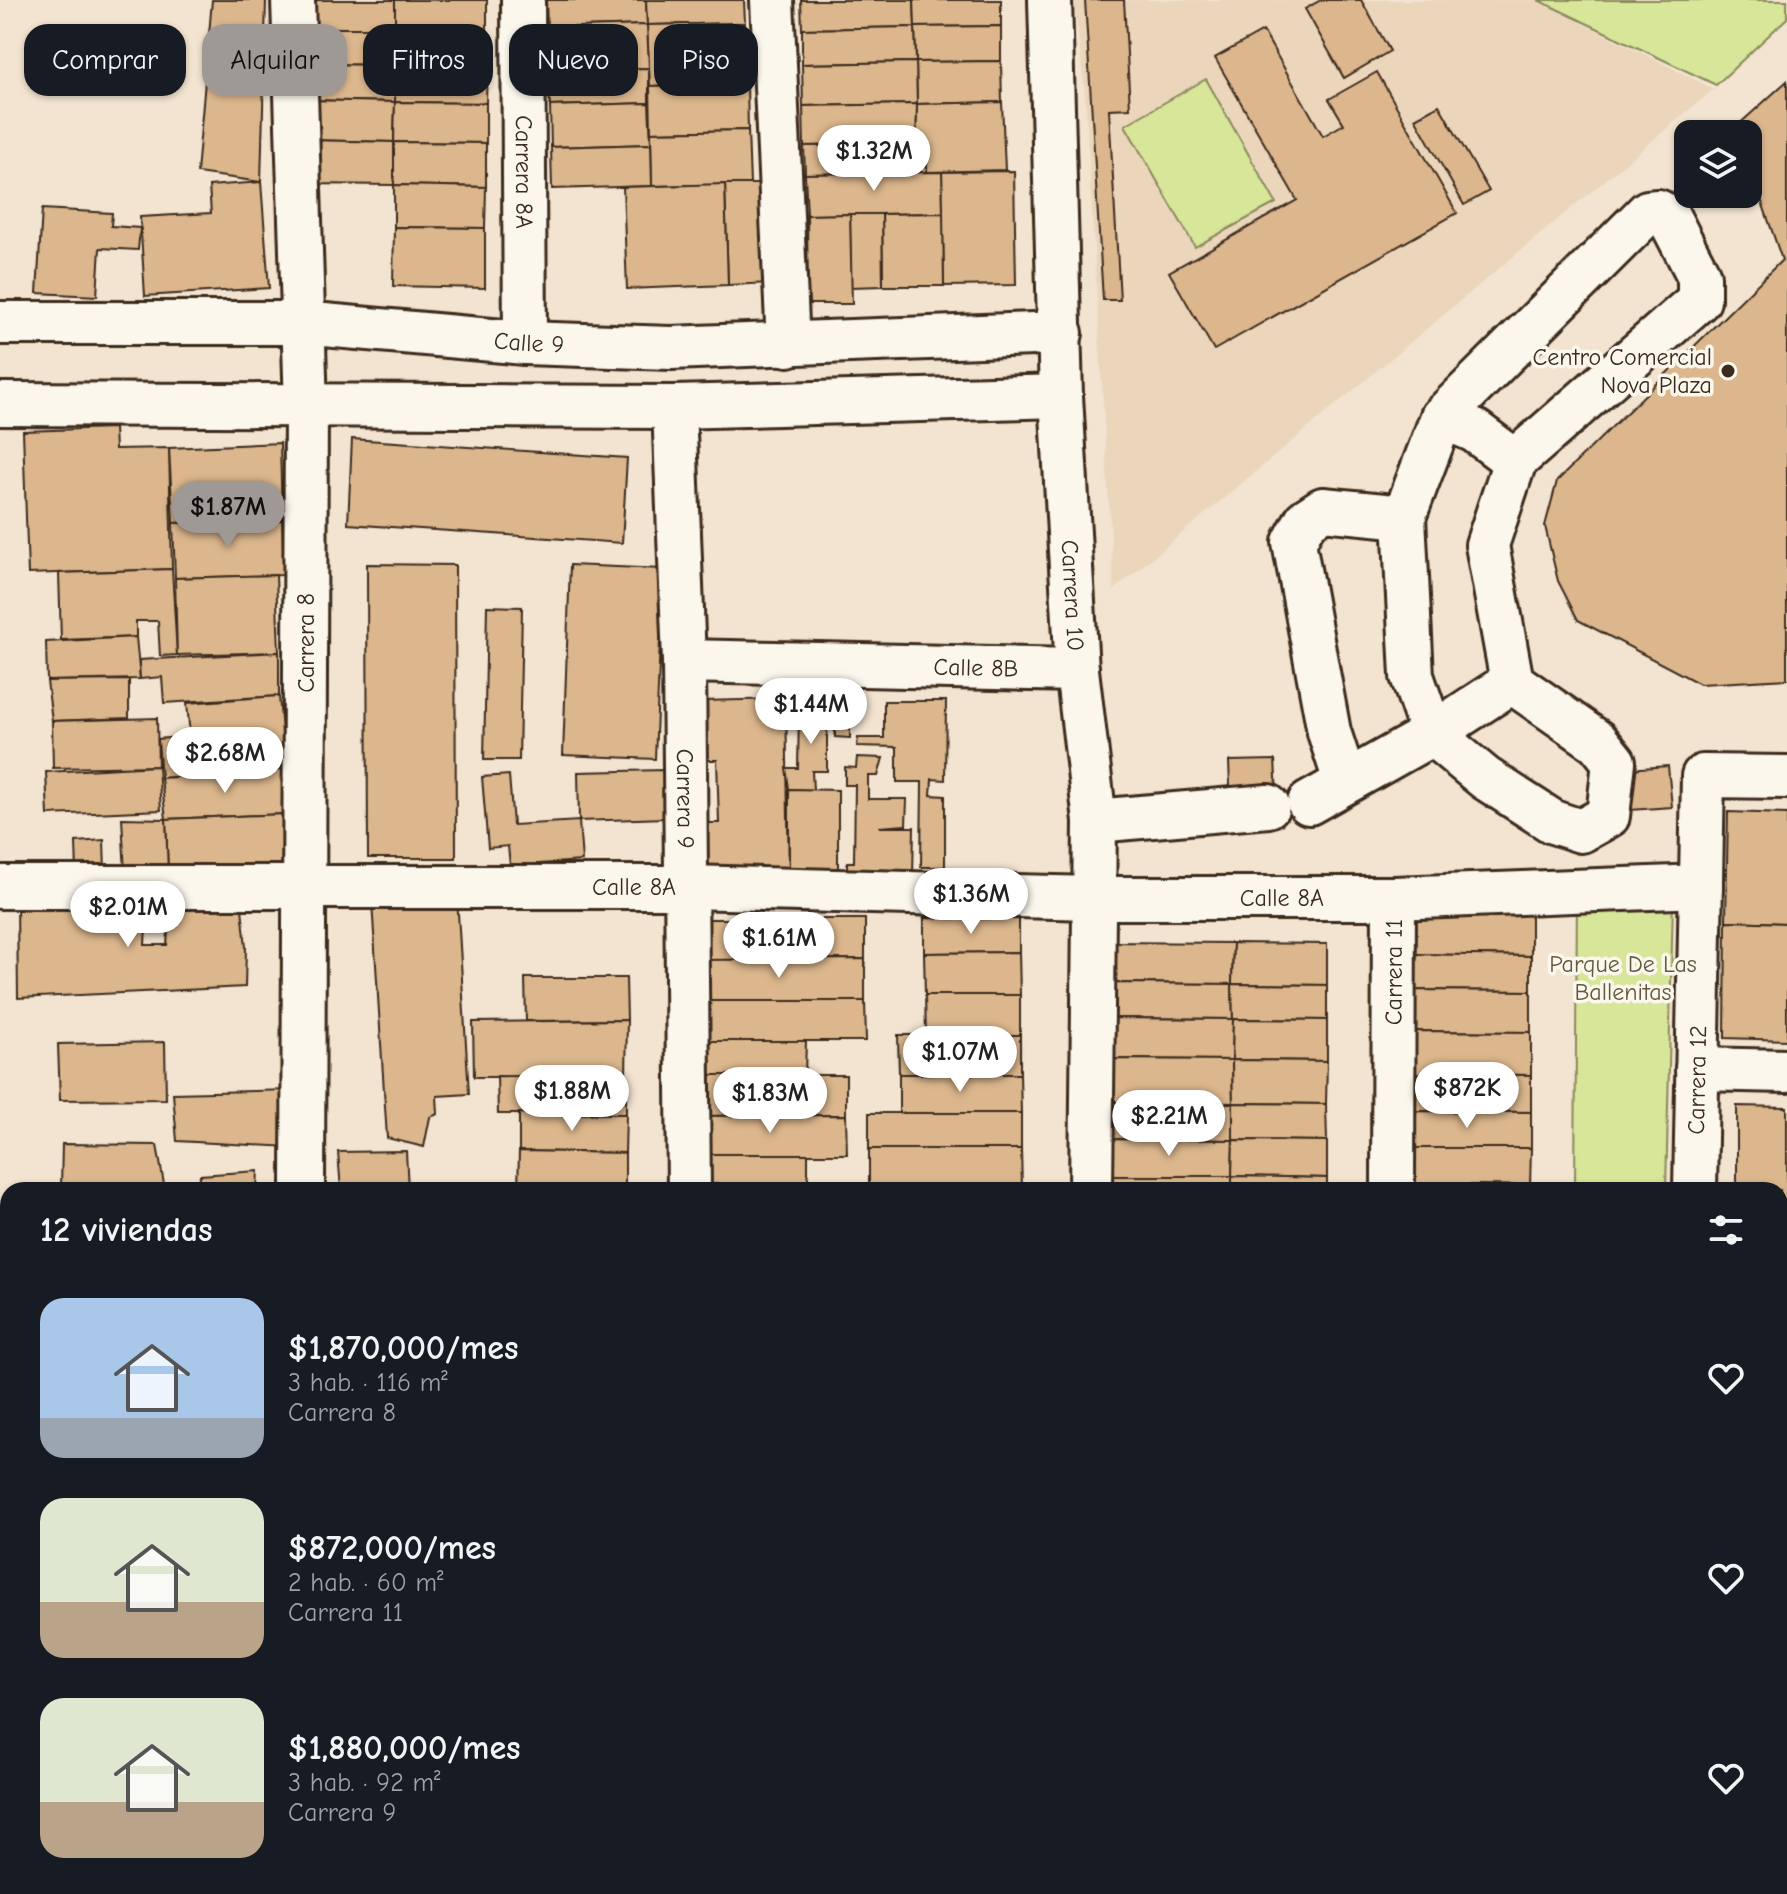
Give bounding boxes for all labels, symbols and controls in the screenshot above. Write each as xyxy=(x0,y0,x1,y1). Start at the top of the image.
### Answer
chip: Comprar xyxy=(24,24,186,96)
chip: Alquilar xyxy=(202,24,347,96)
chip: Filtros xyxy=(363,24,493,96)
chip: Nuevo xyxy=(509,24,638,96)
chip: Piso xyxy=(654,24,758,96)
street label: Carrera 8A xyxy=(510,115,538,229)
map controls xyxy=(1674,120,1762,208)
button: layers xyxy=(1674,120,1762,208)
pin: $1.32M xyxy=(809,125,939,193)
text: $1.32M xyxy=(835,136,913,166)
street label: Calle 9 xyxy=(493,326,565,358)
place label: Centro Comercial Nova Plaza xyxy=(1533,343,1712,399)
marker: Centro Comercial Nova Plaza xyxy=(1719,362,1737,380)
pin: $1.87M xyxy=(163,481,293,549)
text: $1.87M xyxy=(190,492,266,522)
street label: Carrera 10 xyxy=(1055,539,1090,652)
street label: Carrera 8 xyxy=(292,593,320,693)
street label: Calle 8B xyxy=(933,653,1019,683)
pin: $1.44M xyxy=(746,678,876,746)
text: $1.44M xyxy=(773,689,849,719)
pin: $2.68M xyxy=(160,727,290,795)
text: $2.68M xyxy=(184,738,266,768)
street label: Carrera 9 xyxy=(671,749,700,849)
pin: $1.36M xyxy=(906,868,1036,936)
street label: Calle 8A xyxy=(592,873,676,901)
text: $1.36M xyxy=(932,879,1010,909)
pin: $2.01M xyxy=(63,881,193,949)
street label: Calle 8A xyxy=(1240,884,1324,912)
text: $2.01M xyxy=(88,892,168,922)
pin: $1.61M xyxy=(714,912,844,980)
street label: Carrera 11 xyxy=(1380,919,1408,1025)
text: $1.61M xyxy=(741,923,817,953)
park label: Parque De Las Ballenitas xyxy=(1549,950,1697,1006)
street label: Carrera 12 xyxy=(1682,1025,1712,1135)
pin: $1.07M xyxy=(895,1026,1025,1094)
text: $1.07M xyxy=(921,1037,999,1067)
pin: $872K xyxy=(1411,1062,1523,1130)
pin: $1.88M xyxy=(507,1065,637,1133)
pin: $1.83M xyxy=(705,1067,835,1135)
text: $872K xyxy=(1433,1073,1501,1103)
text: $1.88M xyxy=(533,1076,611,1106)
text: $1.83M xyxy=(731,1078,809,1108)
pin: $2.21M xyxy=(1104,1090,1234,1158)
text: $2.21M xyxy=(1130,1101,1208,1131)
icon: filters xyxy=(1704,1208,1748,1252)
text: 12 viviendas xyxy=(40,1210,212,1250)
text: $1,870,000/mes xyxy=(288,1328,518,1368)
icon: home xyxy=(104,1330,200,1426)
icon: heart xyxy=(1704,1356,1748,1400)
text: 3 hab. · 116 m² xyxy=(288,1368,448,1398)
text: Carrera 8 xyxy=(288,1398,396,1428)
text: $872,000/mes xyxy=(288,1528,496,1568)
icon: home xyxy=(104,1530,200,1626)
icon: heart xyxy=(1704,1556,1748,1600)
text: 2 hab. · 60 m² xyxy=(288,1568,443,1598)
text: Carrera 11 xyxy=(288,1598,403,1628)
text: $1,880,000/mes xyxy=(288,1728,521,1768)
icon: home xyxy=(104,1730,200,1826)
icon: heart xyxy=(1704,1756,1748,1800)
text: 3 hab. · 92 m² xyxy=(288,1768,440,1798)
text: Carrera 9 xyxy=(288,1798,396,1828)

